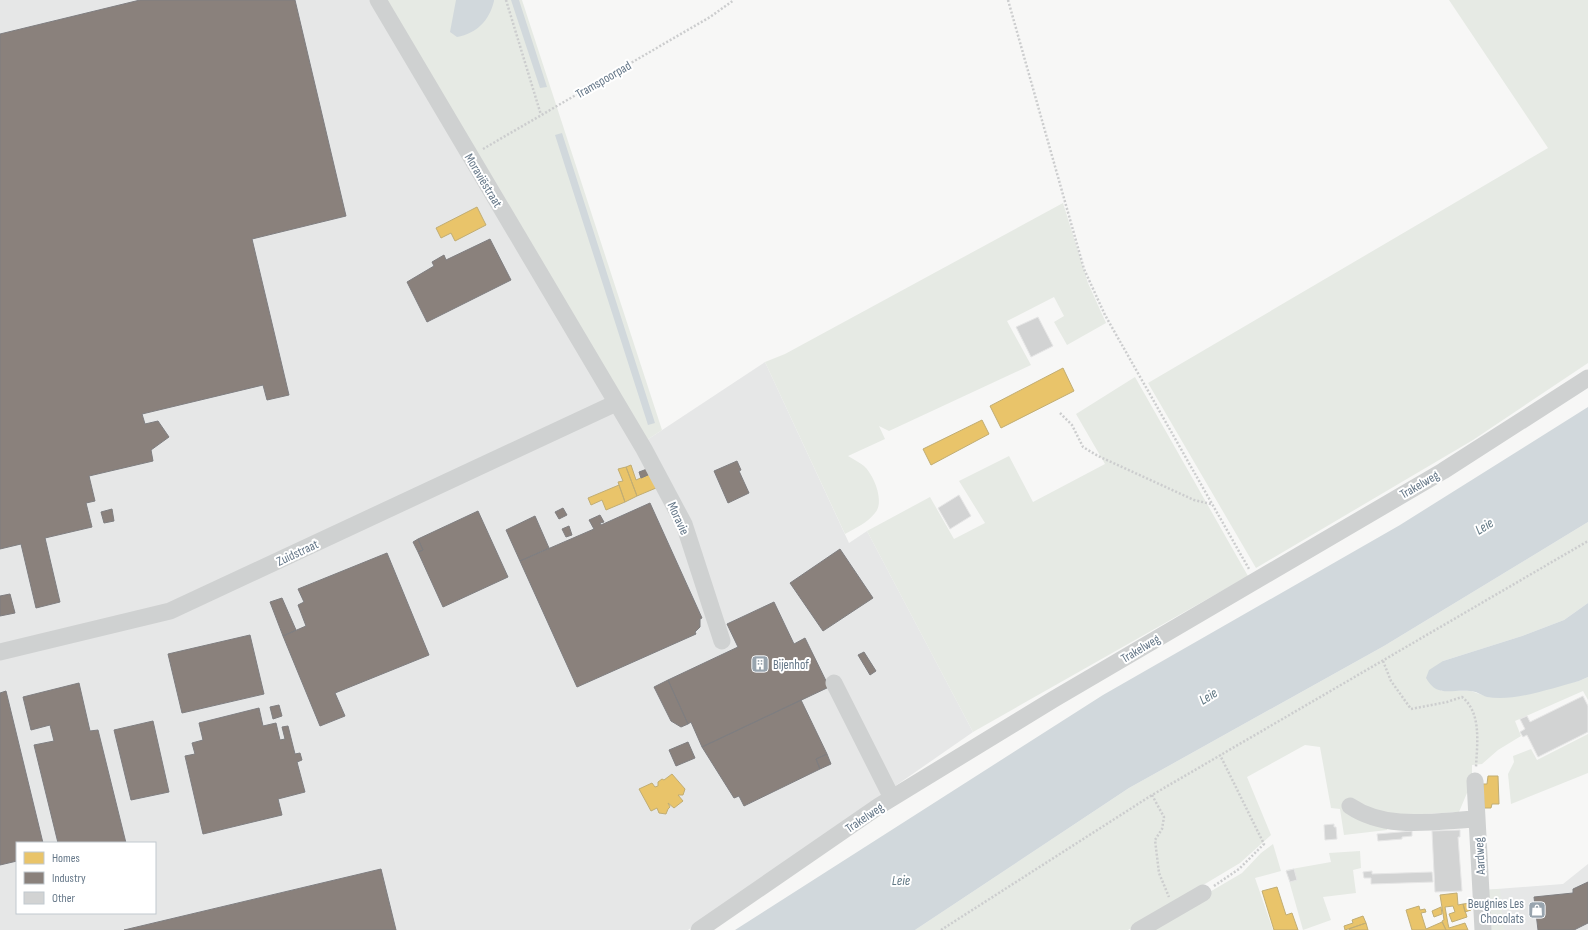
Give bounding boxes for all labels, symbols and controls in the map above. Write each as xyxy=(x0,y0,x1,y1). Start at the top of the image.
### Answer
street label: Tramspoorpad xyxy=(573,58,634,102)
street label: Moraviëstraat xyxy=(461,151,506,211)
street label: Trakelweg xyxy=(1397,467,1442,503)
street label: Moravie xyxy=(664,500,693,537)
water label: Leie xyxy=(1472,514,1497,539)
street label: Zuidstraat xyxy=(274,536,321,570)
street label: Trakelweg xyxy=(1118,631,1163,667)
building icon: Bijenhof xyxy=(750,654,770,674)
place label: Bijenhof xyxy=(773,657,809,673)
water label: Leie xyxy=(1196,684,1221,709)
street label: Trakelweg xyxy=(842,799,887,836)
street label: Aardweg xyxy=(1471,837,1489,876)
legend xyxy=(16,842,156,914)
text: Homes xyxy=(52,851,80,866)
text: Industry xyxy=(52,871,86,886)
water label: Leie xyxy=(892,872,911,889)
text: Other xyxy=(52,891,76,906)
place label: Beugnies Les Chocolats xyxy=(1468,896,1524,927)
shop icon: Beugnies Les Chocolats xyxy=(1527,900,1547,920)

